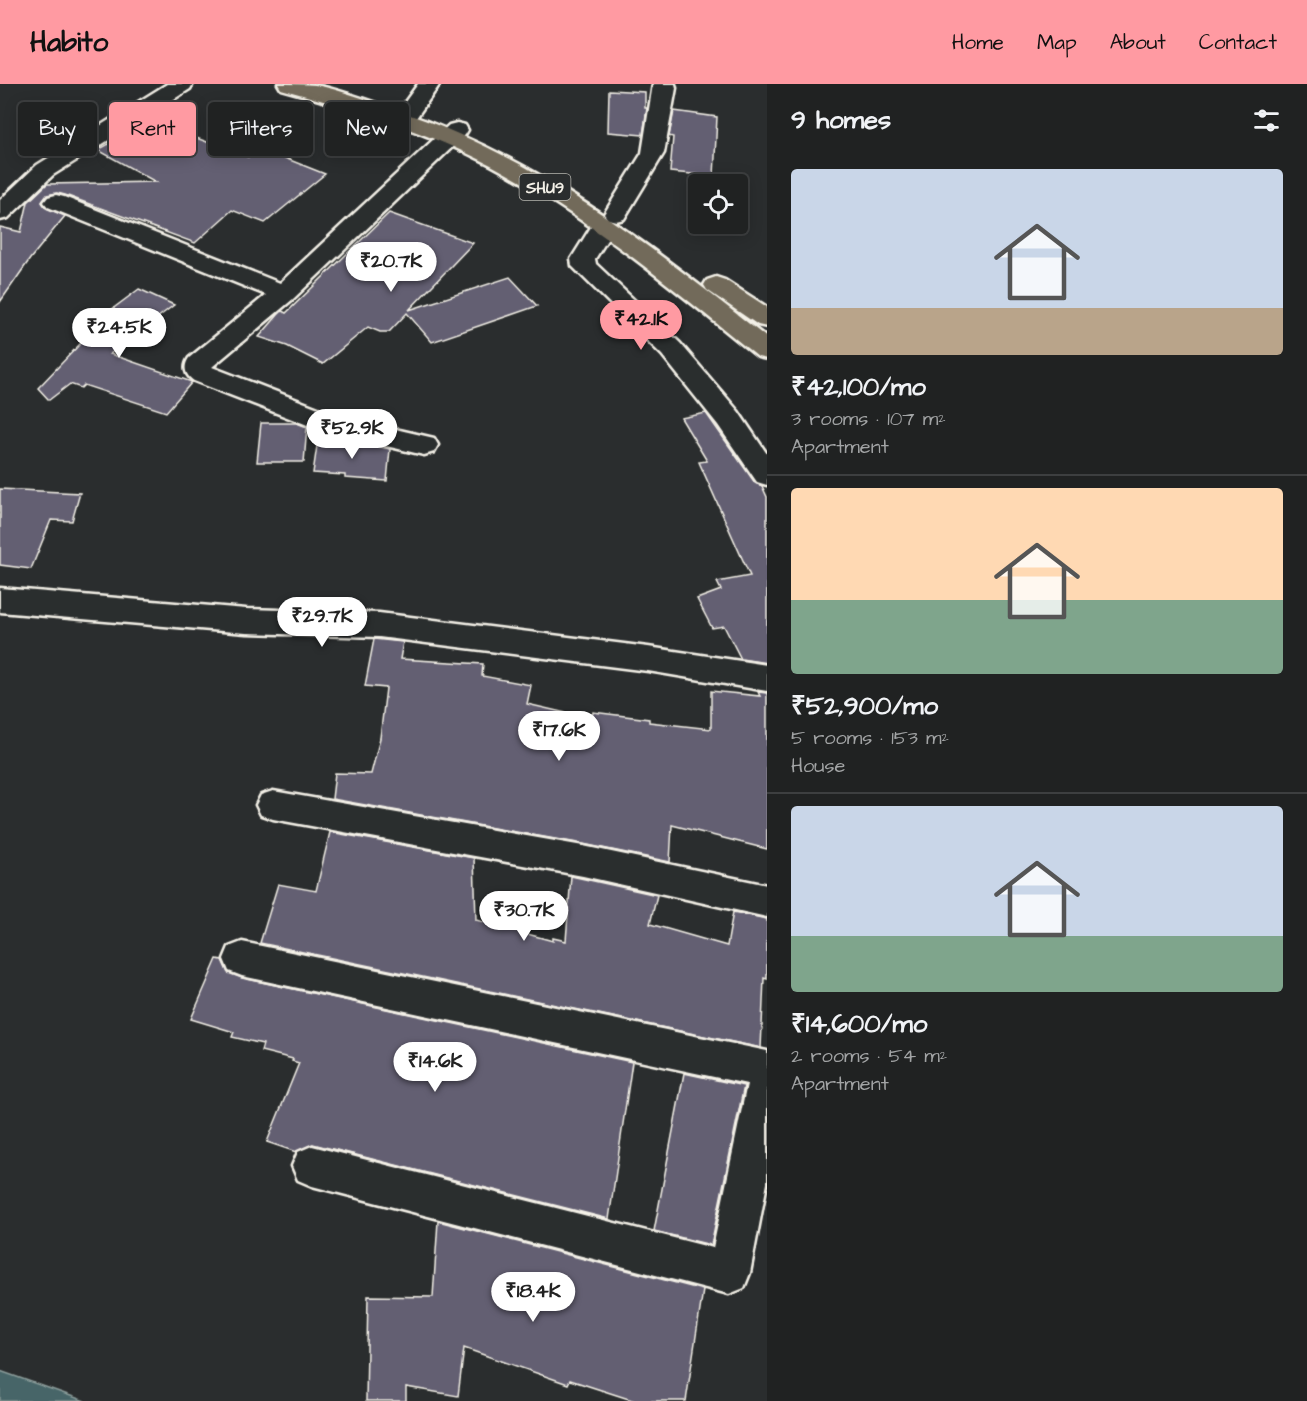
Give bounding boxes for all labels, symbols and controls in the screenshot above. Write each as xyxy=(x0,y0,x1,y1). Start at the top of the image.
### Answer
text: Habito xyxy=(30,23,108,62)
text: Home xyxy=(952,28,1004,57)
text: Map xyxy=(1037,28,1077,57)
text: About xyxy=(1110,28,1166,57)
text: Contact xyxy=(1199,28,1277,57)
chip: Buy xyxy=(18,102,97,156)
chip: Rent xyxy=(109,102,196,156)
chip: Filters xyxy=(208,102,313,156)
chip: New xyxy=(325,102,409,156)
text: 9 homes xyxy=(791,102,891,138)
icon: filters xyxy=(1250,104,1283,137)
road number: SHU9 xyxy=(520,174,570,200)
map controls xyxy=(688,174,748,234)
button: locate xyxy=(688,174,748,234)
icon: home xyxy=(983,208,1091,316)
pin: ₹20.7K xyxy=(342,242,440,293)
text: ₹20.7K xyxy=(360,247,422,275)
pin: ₹42.1K xyxy=(592,300,690,351)
text: ₹42.1K xyxy=(614,305,668,333)
pin: ₹24.5K xyxy=(70,308,168,359)
text: ₹24.5K xyxy=(86,313,152,341)
text: ₹42,100/mo xyxy=(791,369,926,405)
text: 3 rooms · 107 m² xyxy=(791,405,946,433)
pin: ₹52.9K xyxy=(303,409,401,460)
text: ₹52.9K xyxy=(320,414,384,442)
text: Apartment xyxy=(791,433,889,461)
icon: home xyxy=(983,527,1091,635)
pin: ₹29.7K xyxy=(273,597,371,648)
text: ₹29.7K xyxy=(291,602,353,630)
text: ₹52,900/mo xyxy=(791,688,938,724)
pin: ₹17.6K xyxy=(510,711,608,762)
text: ₹17.6K xyxy=(532,716,586,744)
text: 5 rooms · 153 m² xyxy=(791,724,949,752)
text: House xyxy=(791,752,845,780)
icon: home xyxy=(983,845,1091,953)
pin: ₹30.7K xyxy=(475,891,573,942)
text: ₹30.7K xyxy=(493,896,555,924)
text: ₹14,600/mo xyxy=(791,1006,927,1042)
pin: ₹14.6K xyxy=(386,1042,484,1093)
text: 2 rooms · 54 m² xyxy=(791,1042,947,1070)
text: ₹14.6K xyxy=(407,1047,463,1075)
text: Apartment xyxy=(791,1070,889,1098)
pin: ₹18.4K xyxy=(484,1272,582,1323)
text: ₹18.4K xyxy=(505,1277,561,1305)

